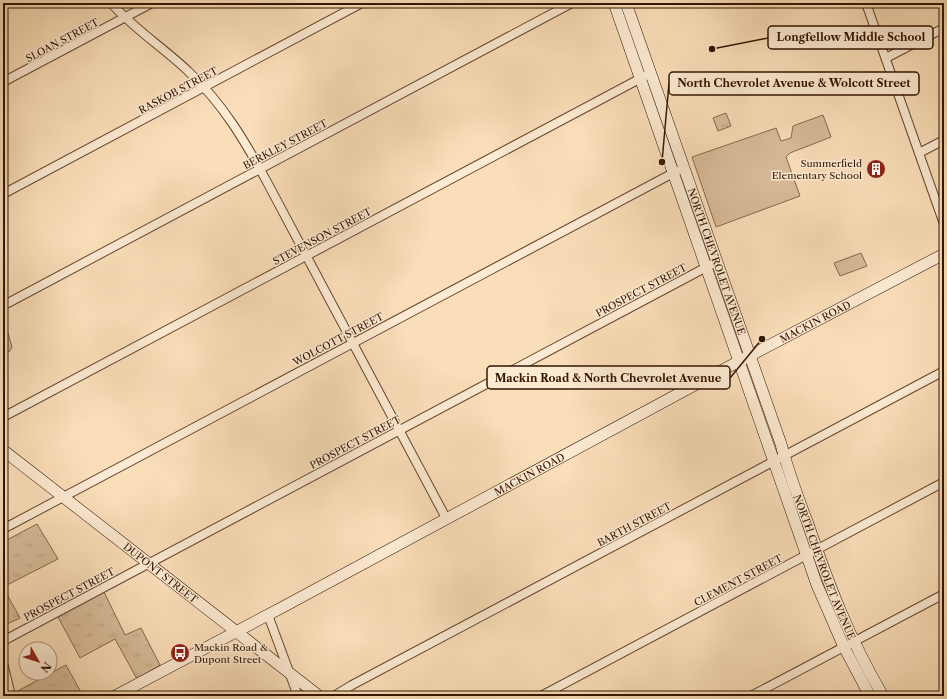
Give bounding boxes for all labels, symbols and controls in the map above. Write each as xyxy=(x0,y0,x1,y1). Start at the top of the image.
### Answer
street label: SLOAN STREET xyxy=(23,15,101,65)
callout: Longfellow Middle School xyxy=(768,26,933,49)
text: Longfellow Middle School xyxy=(777,30,926,44)
street label: RASKOB STREET xyxy=(136,64,221,117)
callout: North Chevrolet Avenue & Wolcott Street xyxy=(669,72,919,95)
text: North Chevrolet Avenue & Wolcott Street xyxy=(677,76,911,90)
street label: BERKLEY STREET xyxy=(241,116,330,172)
place label: Summerfield Elementary School xyxy=(772,157,862,182)
building icon: Summerfield Elementary School xyxy=(865,158,887,180)
street label: NORTH CHEVROLET AVENUE xyxy=(685,187,748,337)
street label: STEVENSON STREET xyxy=(271,205,374,268)
street label: PROSPECT STREET xyxy=(594,261,689,320)
street label: MACKIN ROAD xyxy=(778,298,853,346)
street label: WOLCOTT STREET xyxy=(290,310,386,369)
callout: Mackin Road & North Chevrolet Avenue xyxy=(487,366,730,389)
text: Mackin Road & North Chevrolet Avenue xyxy=(495,371,722,385)
street label: PROSPECT STREET xyxy=(308,413,403,472)
street label: MACKIN ROAD xyxy=(492,450,567,499)
street label: NORTH CHEVROLET AVENUE xyxy=(790,493,858,642)
street label: BARTH STREET xyxy=(595,499,674,549)
street label: DUPONT STREET xyxy=(121,540,201,607)
street label: CLEMENT STREET xyxy=(692,551,785,609)
street label: PROSPECT STREET xyxy=(22,565,117,624)
north arrow xyxy=(18,641,58,681)
place label: Mackin Road & Dupont Street xyxy=(194,641,268,666)
bus stop icon: Mackin Road & Dupont Street xyxy=(169,642,191,664)
text: N xyxy=(37,659,54,676)

